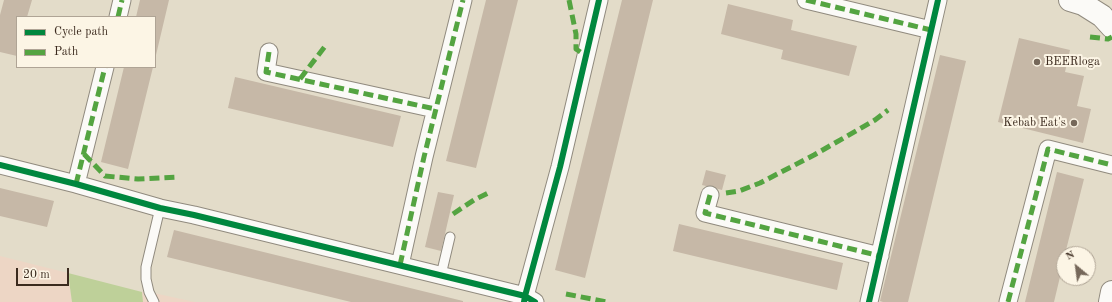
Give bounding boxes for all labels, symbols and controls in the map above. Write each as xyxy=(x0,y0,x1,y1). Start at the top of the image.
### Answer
legend xyxy=(16,16,156,68)
text: Cycle path xyxy=(54,26,108,38)
text: Path xyxy=(54,46,78,58)
place label: BEERloga xyxy=(1045,55,1100,69)
marker: BEERloga xyxy=(1032,57,1042,67)
place label: Kebab Eat's xyxy=(1003,116,1066,130)
marker: Kebab Eat's xyxy=(1069,118,1079,128)
north arrow xyxy=(1056,246,1096,286)
text: N xyxy=(1064,249,1077,263)
scale bar xyxy=(18,260,71,286)
text: 20 m xyxy=(23,269,50,281)

